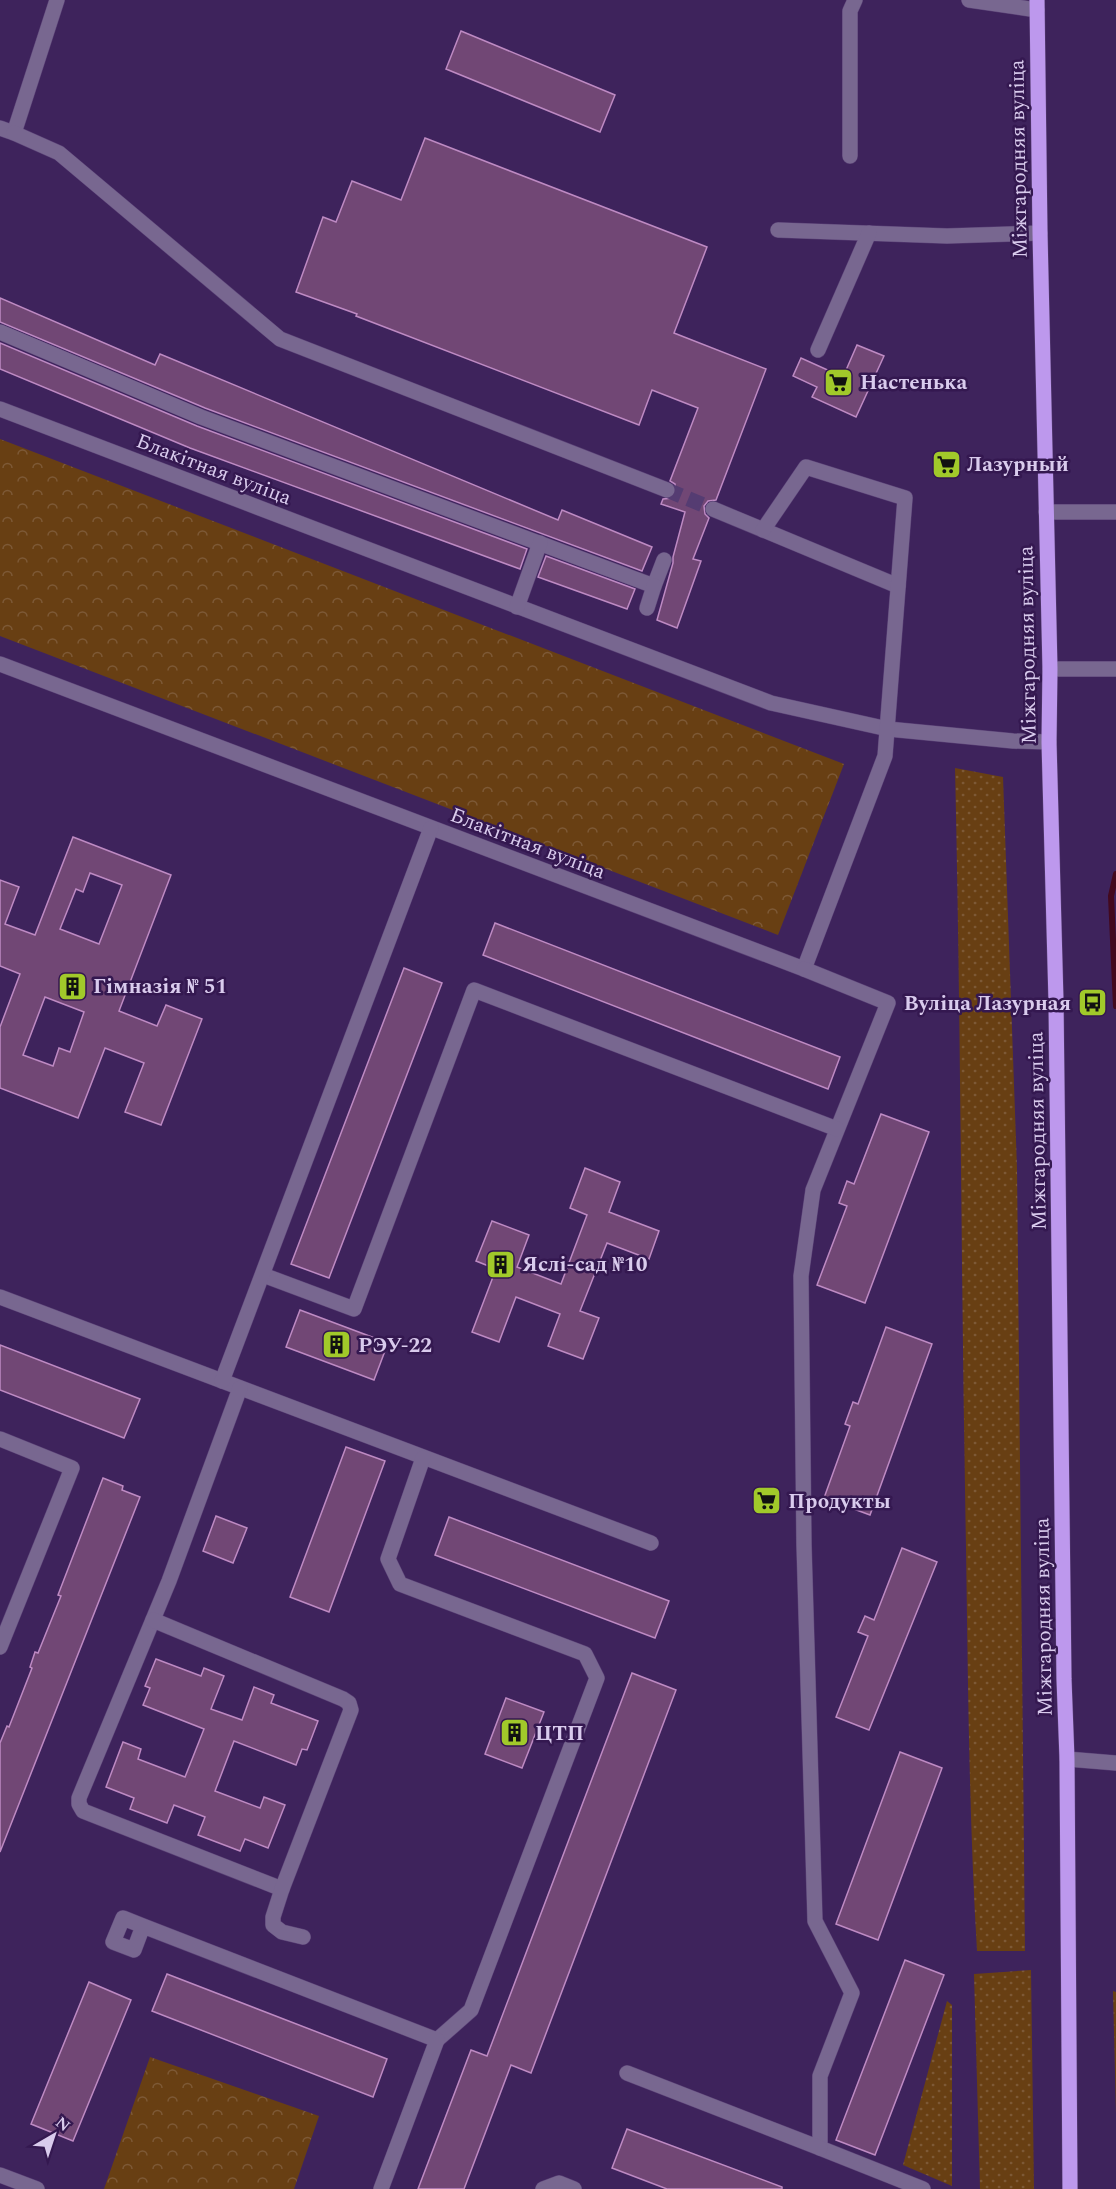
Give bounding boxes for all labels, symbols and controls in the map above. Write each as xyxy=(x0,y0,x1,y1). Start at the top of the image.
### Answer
street label: Міжгародняя вуліца xyxy=(1001,59,1037,259)
supermarket icon: Настенька xyxy=(823,366,855,398)
place label: Настенька xyxy=(860,367,968,399)
street label: Блакітная вуліца xyxy=(131,426,297,515)
supermarket icon: Лазурный xyxy=(930,448,962,480)
place label: Лазурный xyxy=(967,449,1069,481)
street label: Міжгародняя вуліца xyxy=(1010,545,1046,745)
street label: Блакітная вуліца xyxy=(445,800,611,889)
building icon: Гімназія № 51 xyxy=(56,970,88,1002)
place label: Гімназія № 51 xyxy=(93,971,227,1003)
bus stop icon: Вуліца Лазурная xyxy=(1076,987,1108,1019)
place label: Вуліца Лазурная xyxy=(904,988,1071,1020)
street label: Міжгародняя вуліца xyxy=(1020,1031,1056,1231)
building icon: Яслі-сад №10 xyxy=(485,1248,517,1280)
place label: Яслі-сад №10 xyxy=(522,1249,648,1281)
building icon: РЭУ-22 xyxy=(321,1329,353,1361)
place label: РЭУ-22 xyxy=(358,1330,432,1362)
supermarket icon: Продукты xyxy=(751,1485,783,1517)
place label: Продукты xyxy=(788,1486,891,1518)
street label: Міжгародняя вуліца xyxy=(1026,1517,1062,1717)
building icon: ЦТП xyxy=(498,1717,530,1749)
place label: ЦТП xyxy=(535,1718,584,1750)
north arrow xyxy=(24,2105,84,2165)
text: N xyxy=(50,2111,75,2138)

